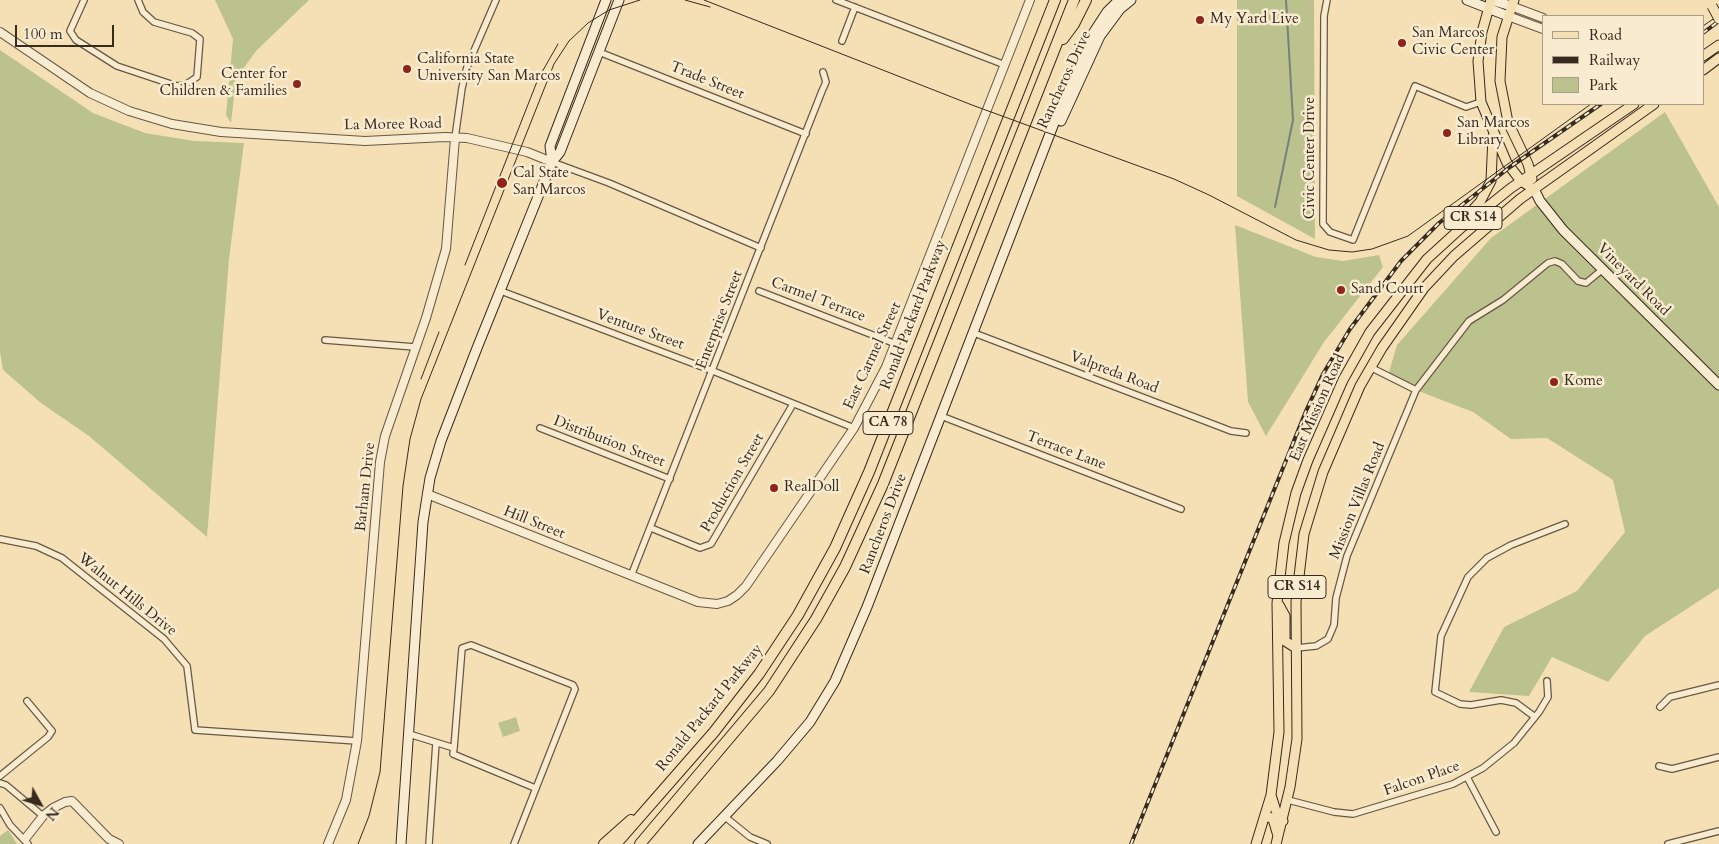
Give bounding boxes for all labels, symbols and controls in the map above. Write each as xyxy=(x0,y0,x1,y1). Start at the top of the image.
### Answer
place label: My Yard Live xyxy=(1210,11,1299,29)
marker: My Yard Live xyxy=(1194,14,1206,26)
scale bar xyxy=(18,15,116,47)
legend xyxy=(1542,15,1704,105)
text: 100 m xyxy=(23,24,63,44)
place label: San Marcos Civic Center xyxy=(1412,25,1494,60)
text: Road xyxy=(1589,25,1622,45)
street label: Rancheros Drive xyxy=(1034,28,1096,132)
marker: San Marcos Civic Center xyxy=(1396,37,1408,49)
text: Railway xyxy=(1589,50,1640,70)
place label: California State University San Marcos xyxy=(417,51,560,86)
street label: Trade Street xyxy=(668,58,746,104)
marker: California State University San Marcos xyxy=(401,63,413,75)
place label: Center for Children & Families xyxy=(159,66,287,101)
text: Park xyxy=(1589,75,1618,95)
marker: Center for Children & Families xyxy=(291,78,303,90)
street label: Civic Center Drive xyxy=(1302,97,1320,219)
street label: La Moree Road xyxy=(344,115,442,135)
place label: San Marcos Library xyxy=(1457,115,1530,150)
marker: San Marcos Library xyxy=(1441,127,1453,139)
place label: Cal State San Marcos xyxy=(513,165,586,200)
marker: Cal State San Marcos xyxy=(495,176,509,190)
road number: CR S14 xyxy=(1444,207,1502,230)
street label: Ronald Packard Parkway xyxy=(877,238,951,392)
street label: Vineyard Road xyxy=(1593,240,1673,320)
street label: Enterprise Street xyxy=(693,268,747,372)
street label: Carmel Terrace xyxy=(768,274,868,326)
place label: Sand Court xyxy=(1351,281,1424,299)
marker: Sand Court xyxy=(1335,284,1347,296)
street label: East Carmel Street xyxy=(840,299,906,413)
street label: Venture Street xyxy=(594,306,686,354)
street label: Valpreda Road xyxy=(1067,348,1161,398)
street label: East Mission Road xyxy=(1286,351,1350,465)
place label: Kome xyxy=(1564,373,1603,391)
marker: Kome xyxy=(1548,376,1560,388)
street label: Distribution Street xyxy=(551,412,667,472)
road number: CA 78 xyxy=(863,412,913,434)
street label: Terrace Lane xyxy=(1024,428,1108,474)
street label: Production Street xyxy=(697,430,769,536)
street label: Mission Villas Road xyxy=(1326,440,1390,562)
street label: Barham Drive xyxy=(352,441,380,533)
street label: Rancheros Drive xyxy=(857,471,911,577)
place label: RealDoll xyxy=(784,479,839,497)
marker: RealDoll xyxy=(768,482,780,494)
street label: Hill Street xyxy=(501,503,567,543)
street label: Walnut Hills Drive xyxy=(74,550,180,640)
road number: CR S14 xyxy=(1268,576,1326,598)
street label: Ronald Packard Parkway xyxy=(653,641,767,775)
street label: Falcon Place xyxy=(1382,758,1462,800)
north arrow xyxy=(15,779,65,829)
text: N xyxy=(41,803,63,824)

